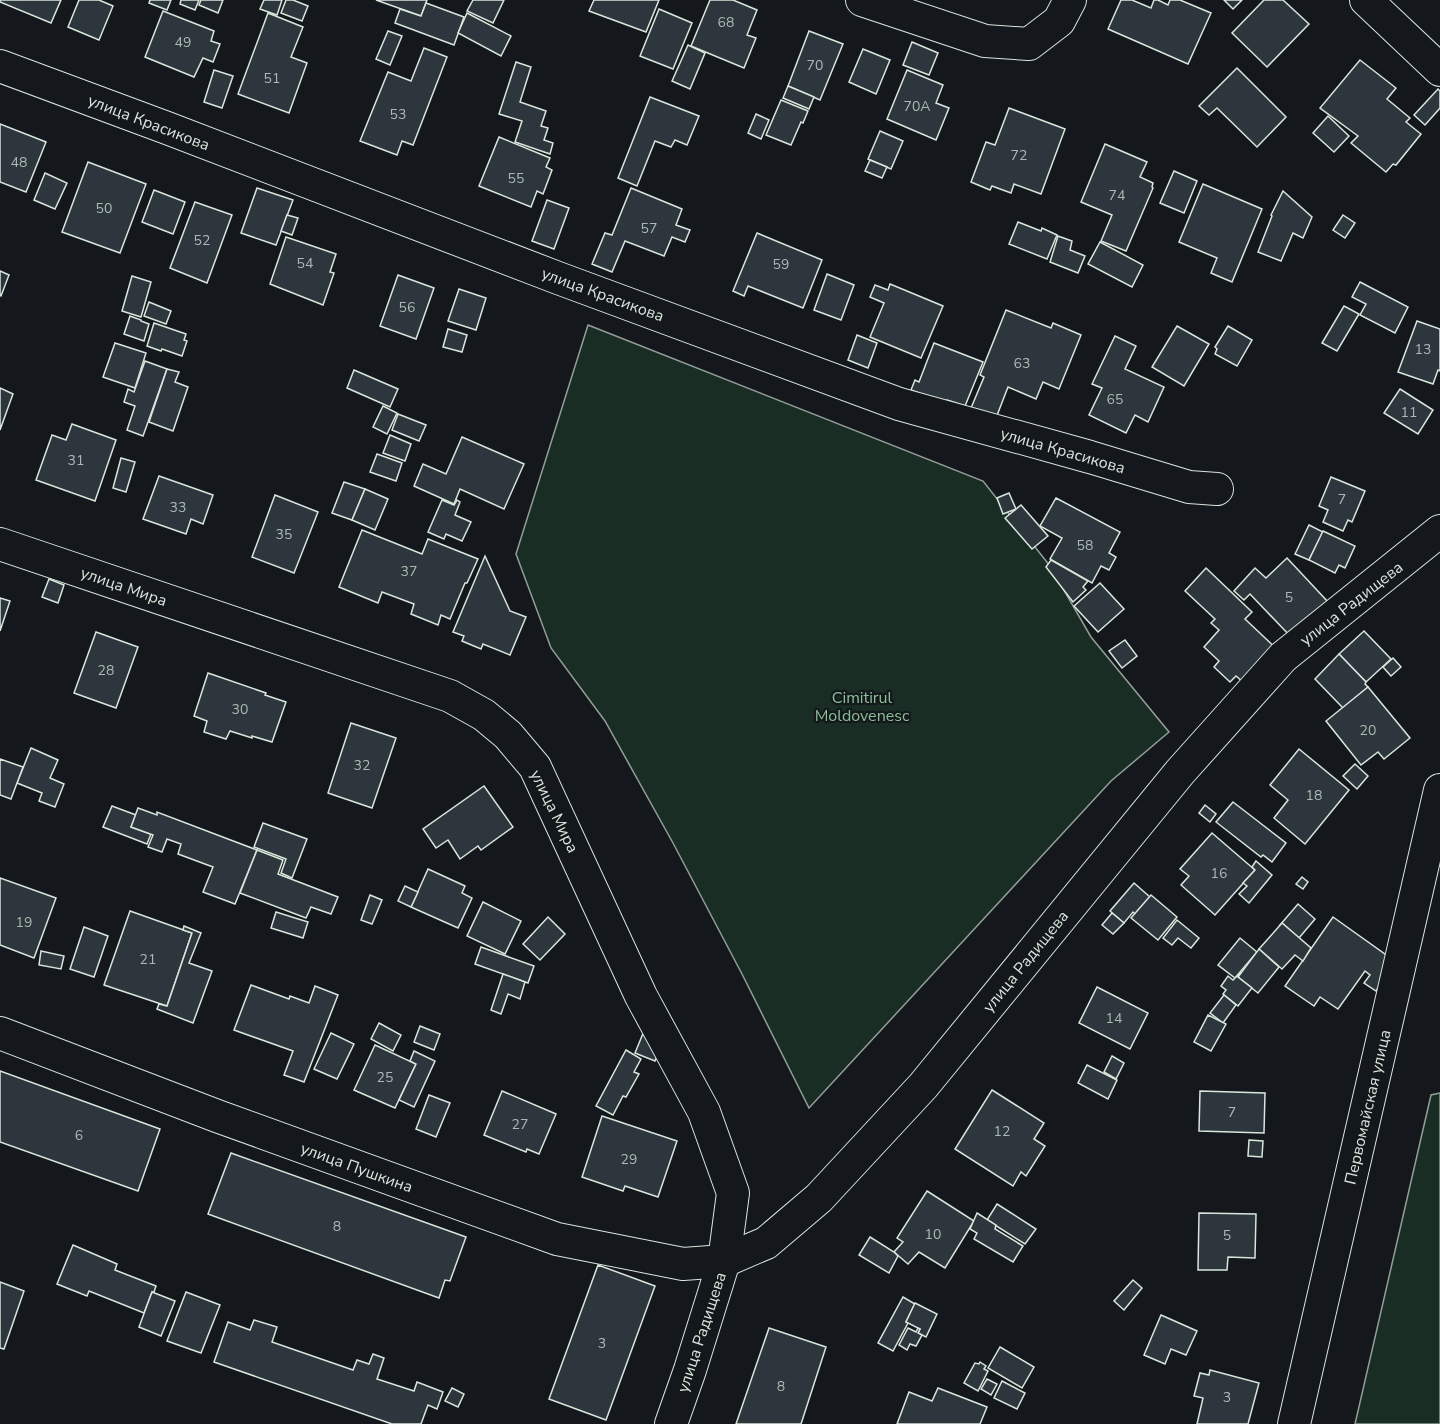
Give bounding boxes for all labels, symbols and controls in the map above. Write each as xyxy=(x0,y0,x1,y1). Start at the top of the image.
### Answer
house number: 68 xyxy=(718,13,734,32)
house number: 49 xyxy=(175,33,191,52)
house number: 70 xyxy=(807,56,823,75)
house number: 51 xyxy=(264,69,280,88)
street label: улица Красикова xyxy=(85,90,213,156)
house number: 70A xyxy=(903,97,931,116)
house number: 53 xyxy=(390,105,406,124)
house number: 72 xyxy=(1011,146,1027,165)
house number: 48 xyxy=(11,153,27,172)
house number: 55 xyxy=(508,169,524,188)
house number: 74 xyxy=(1109,186,1125,205)
house number: 50 xyxy=(96,199,112,218)
house number: 57 xyxy=(641,219,657,238)
house number: 52 xyxy=(194,231,210,250)
house number: 54 xyxy=(297,254,313,273)
house number: 59 xyxy=(773,255,789,274)
street label: улица Красикова xyxy=(538,263,667,327)
house number: 56 xyxy=(399,298,415,317)
house number: 13 xyxy=(1415,340,1431,359)
house number: 63 xyxy=(1014,354,1030,373)
house number: 65 xyxy=(1107,390,1123,409)
house number: 11 xyxy=(1401,403,1417,422)
street label: улица Красикова xyxy=(998,423,1128,479)
house number: 31 xyxy=(68,451,84,470)
house number: 7 xyxy=(1338,490,1346,509)
house number: 33 xyxy=(170,498,186,517)
house number: 35 xyxy=(276,525,292,544)
house number: 58 xyxy=(1077,536,1093,555)
street label: улица Радищева xyxy=(1295,557,1408,651)
street label: улица Мира xyxy=(78,562,170,612)
house number: 37 xyxy=(401,562,417,581)
house number: 5 xyxy=(1285,588,1293,607)
house number: 28 xyxy=(98,661,114,680)
park label: Cimitirul Moldovenesc xyxy=(815,687,910,727)
house number: 30 xyxy=(232,700,248,719)
house number: 20 xyxy=(1360,721,1376,740)
house number: 32 xyxy=(354,756,370,775)
street label: улица Мира xyxy=(525,766,584,857)
house number: 18 xyxy=(1306,786,1322,805)
house number: 16 xyxy=(1211,864,1227,883)
street label: улица Радищева xyxy=(978,906,1074,1017)
house number: 19 xyxy=(16,913,32,932)
house number: 21 xyxy=(140,950,156,969)
house number: 14 xyxy=(1106,1009,1122,1028)
street label: Первомайская улица xyxy=(1339,1028,1397,1187)
house number: 25 xyxy=(377,1068,393,1087)
house number: 7 xyxy=(1228,1103,1236,1122)
house number: 27 xyxy=(512,1115,528,1134)
house number: 12 xyxy=(994,1122,1010,1141)
house number: 6 xyxy=(75,1126,83,1145)
street label: улица Пушкина xyxy=(298,1137,416,1198)
house number: 29 xyxy=(621,1150,637,1169)
house number: 8 xyxy=(333,1217,341,1236)
house number: 10 xyxy=(925,1225,941,1244)
house number: 5 xyxy=(1223,1226,1231,1245)
street label: улица Радищева xyxy=(672,1269,732,1395)
house number: 3 xyxy=(598,1334,606,1353)
house number: 8 xyxy=(777,1377,785,1396)
house number: 3 xyxy=(1223,1388,1231,1407)

